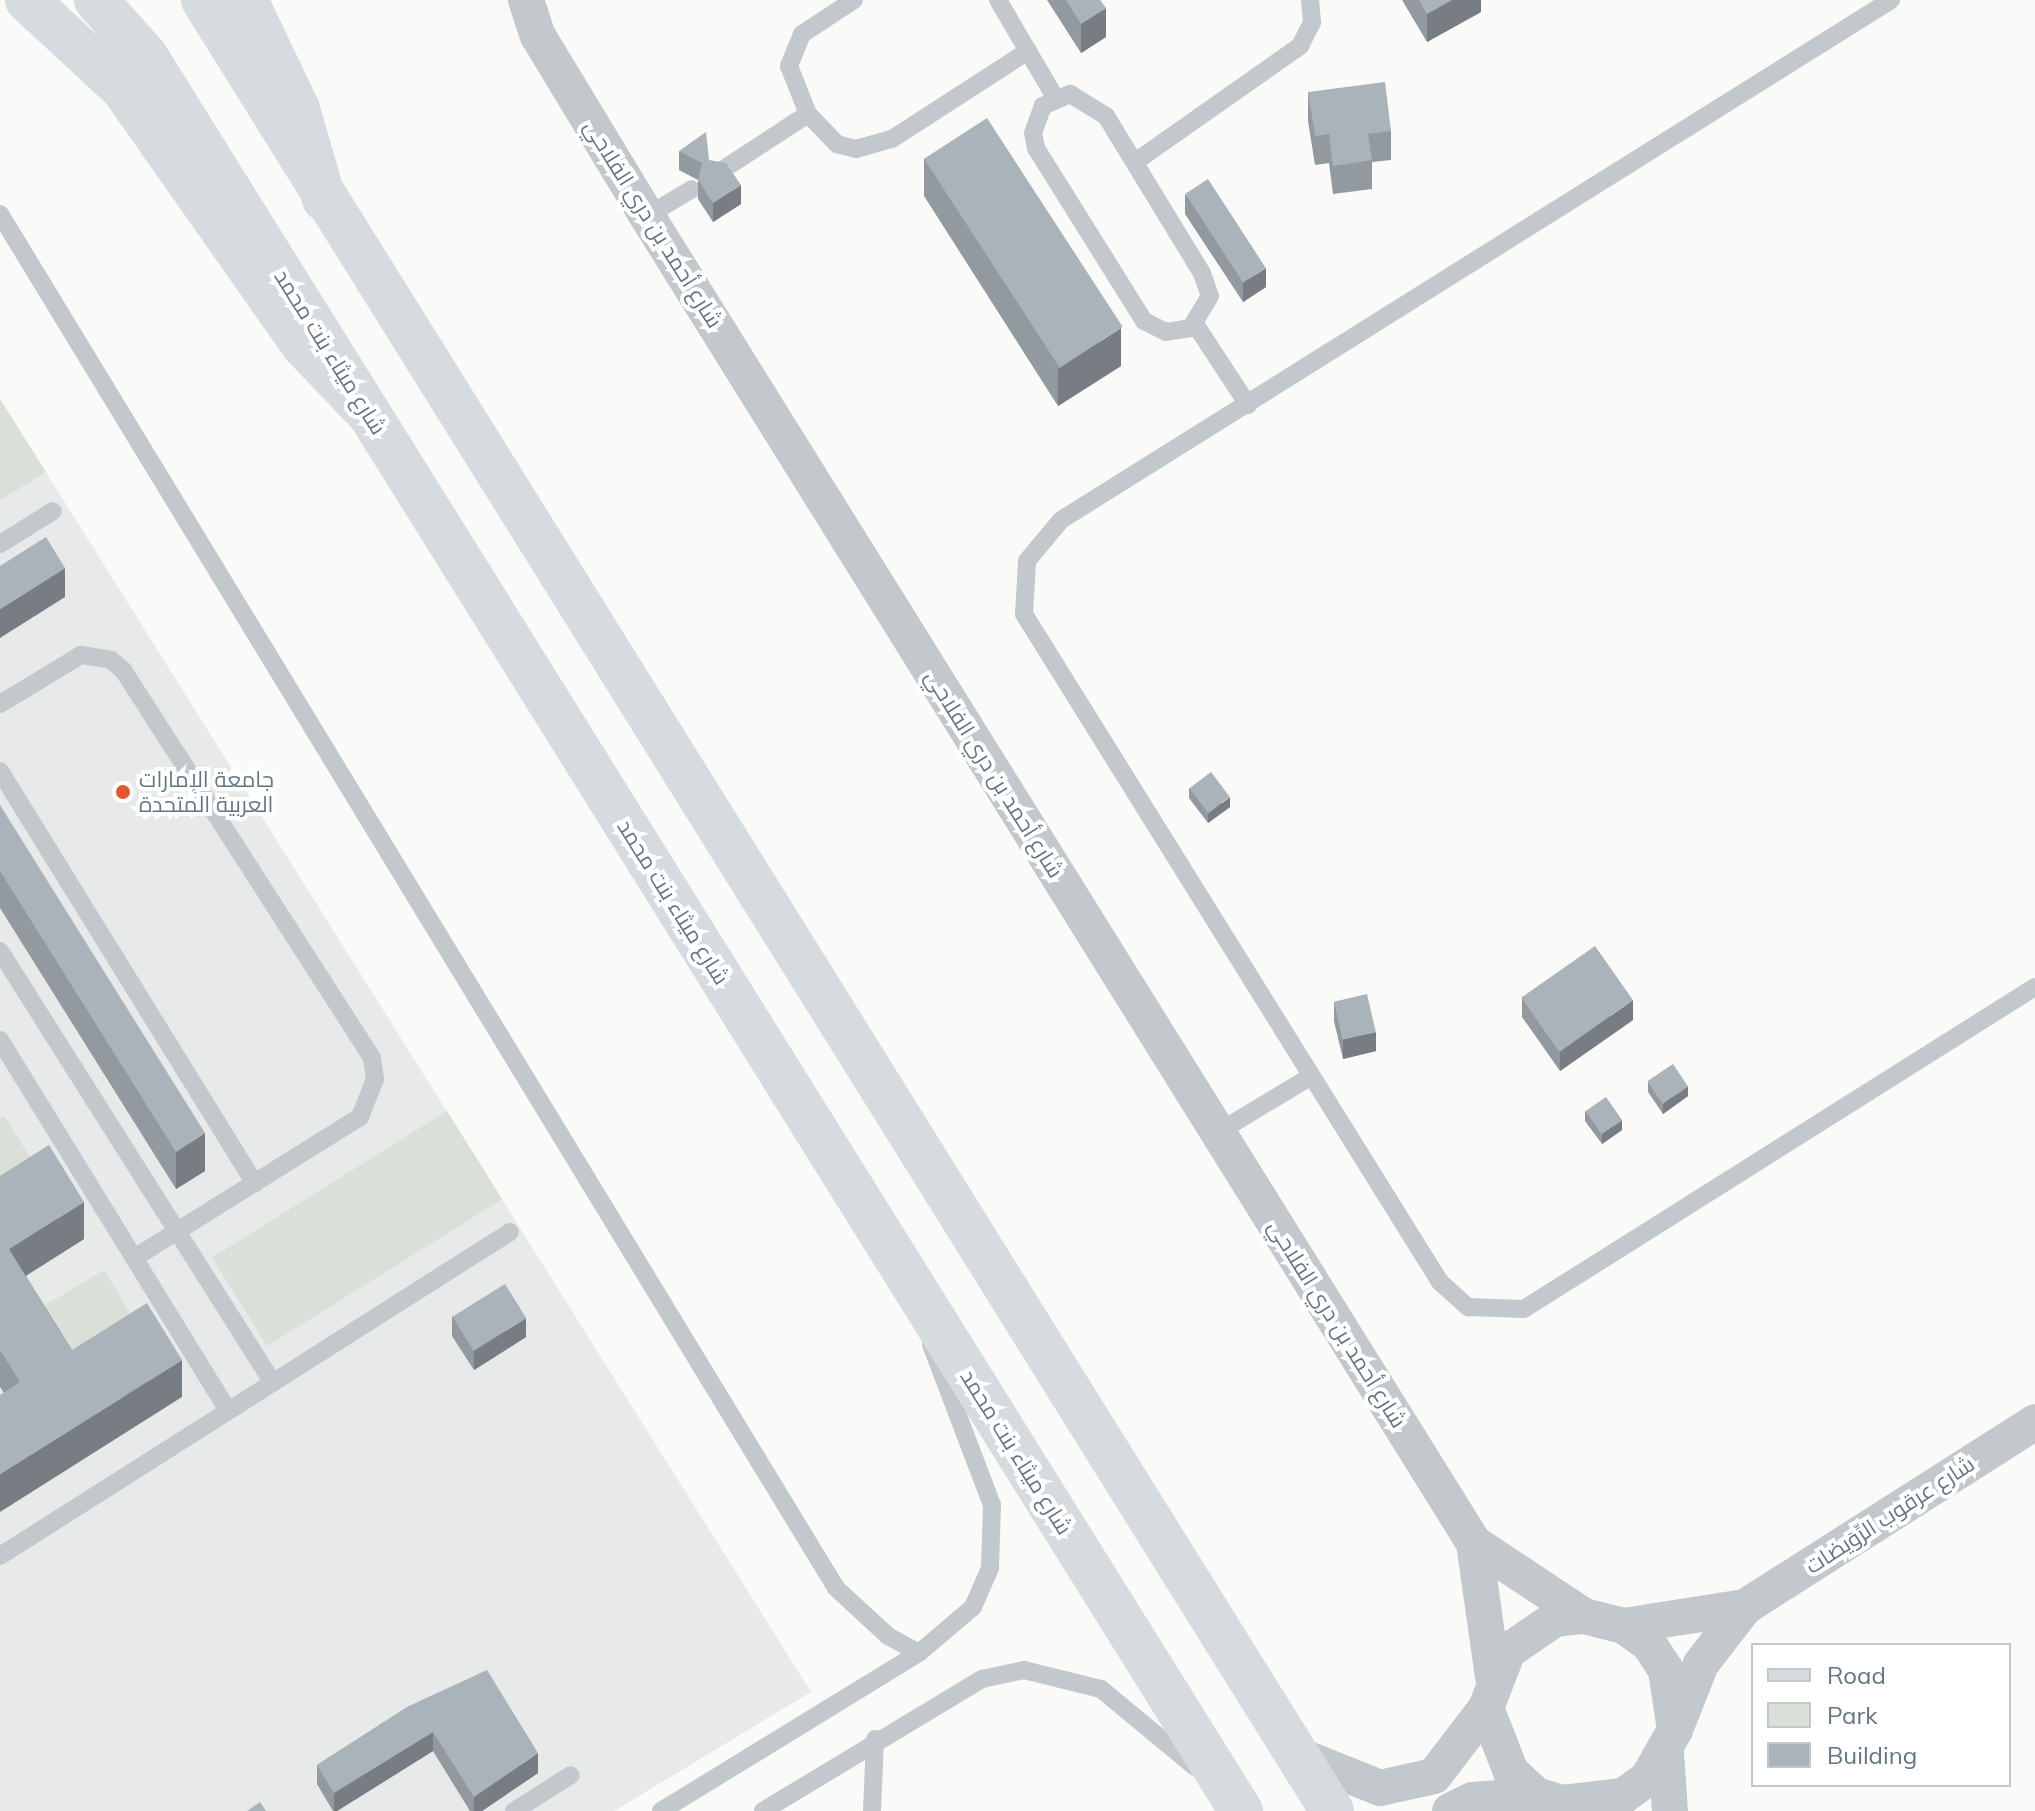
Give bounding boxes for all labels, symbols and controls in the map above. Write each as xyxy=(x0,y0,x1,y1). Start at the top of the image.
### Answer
street label: شارع أحمد بن دري الفلاحي xyxy=(578,115,728,333)
street label: شارع ميثاء بنت محمد xyxy=(269,265,391,439)
street label: شارع أحمد بن دري الفلاحي xyxy=(919,665,1069,883)
place label: جامعة الإمارات العربية المتحدة xyxy=(139,766,274,818)
marker: جامعة الإمارات العربية المتحدة xyxy=(114,783,132,801)
street label: شارع ميثاء بنت محمد xyxy=(612,815,734,989)
street label: شارع أحمد بن دري الفلاحي xyxy=(1262,1215,1412,1433)
street label: شارع ميثاء بنت محمد xyxy=(955,1365,1077,1539)
street label: شارع عرقوب الرِّوَيضات xyxy=(1801,1450,1979,1580)
legend xyxy=(1751,1643,2011,1787)
text: Road xyxy=(1827,1660,1886,1690)
text: Park xyxy=(1827,1700,1878,1730)
text: Building xyxy=(1827,1740,1917,1770)

